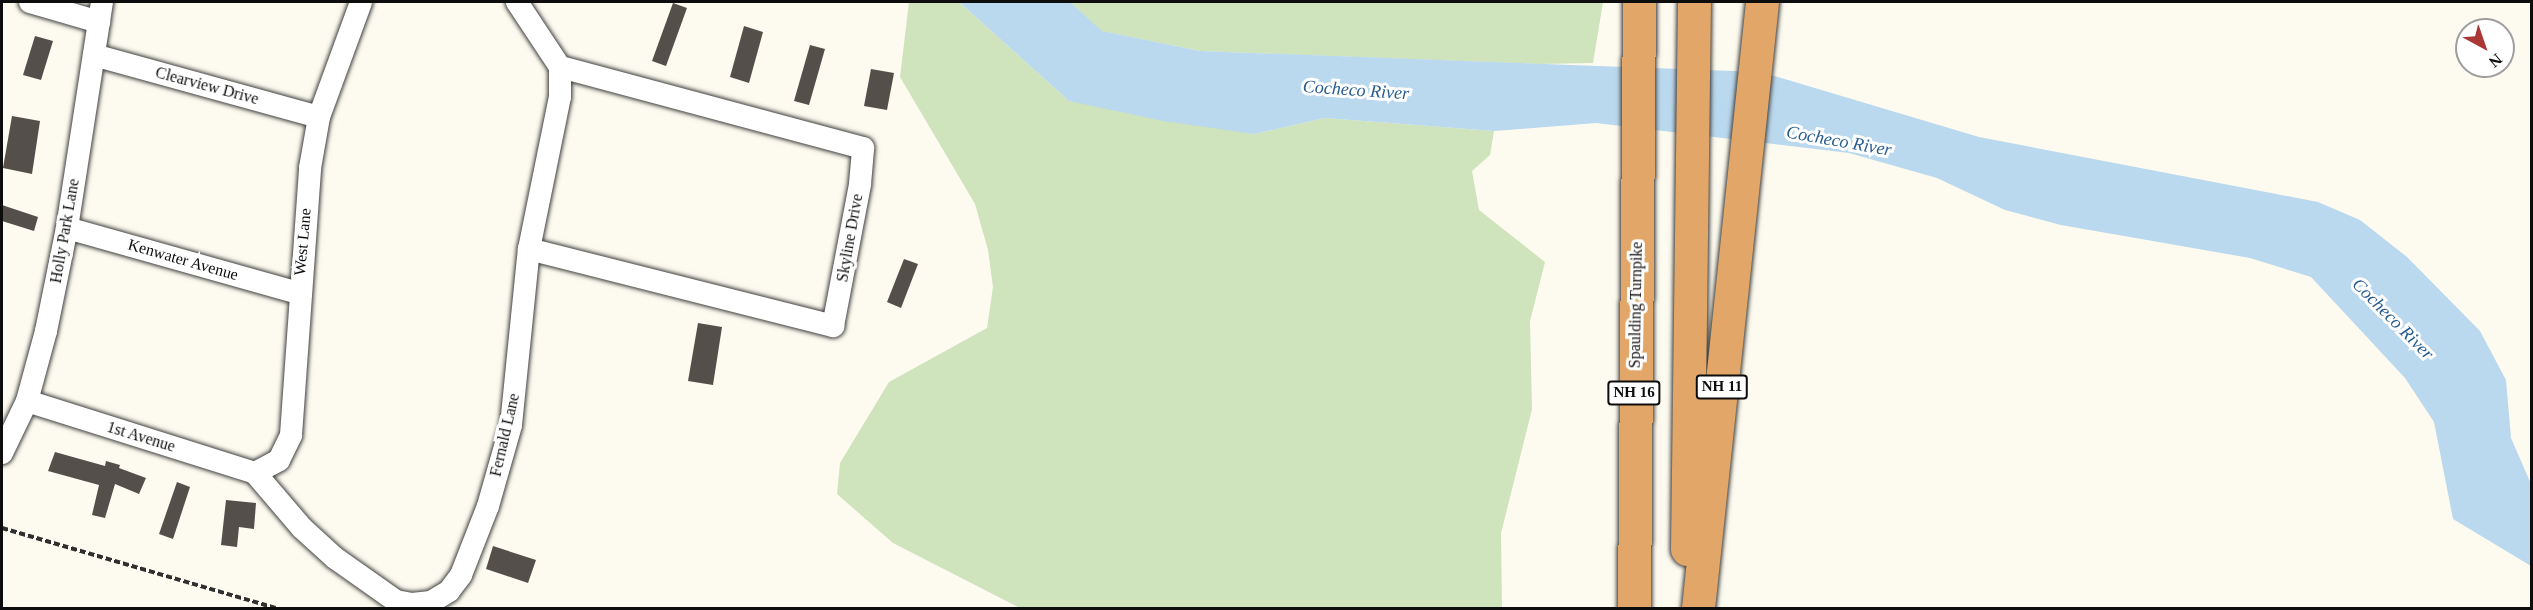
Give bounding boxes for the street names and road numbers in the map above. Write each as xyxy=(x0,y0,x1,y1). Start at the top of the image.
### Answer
street label: Clearview Drive xyxy=(153,63,261,109)
street label: Holly Park Lane xyxy=(46,177,84,285)
street label: Skyline Drive xyxy=(833,192,867,284)
street label: West Lane xyxy=(290,208,316,276)
street label: Kenwater Avenue xyxy=(125,235,241,285)
street label: Spaulding Turnpike xyxy=(1625,241,1647,369)
road number: NH 11 xyxy=(1695,375,1749,399)
road number: NH 16 xyxy=(1607,381,1661,405)
street label: Fernald Lane xyxy=(486,392,524,478)
street label: 1st Avenue xyxy=(104,417,178,457)

